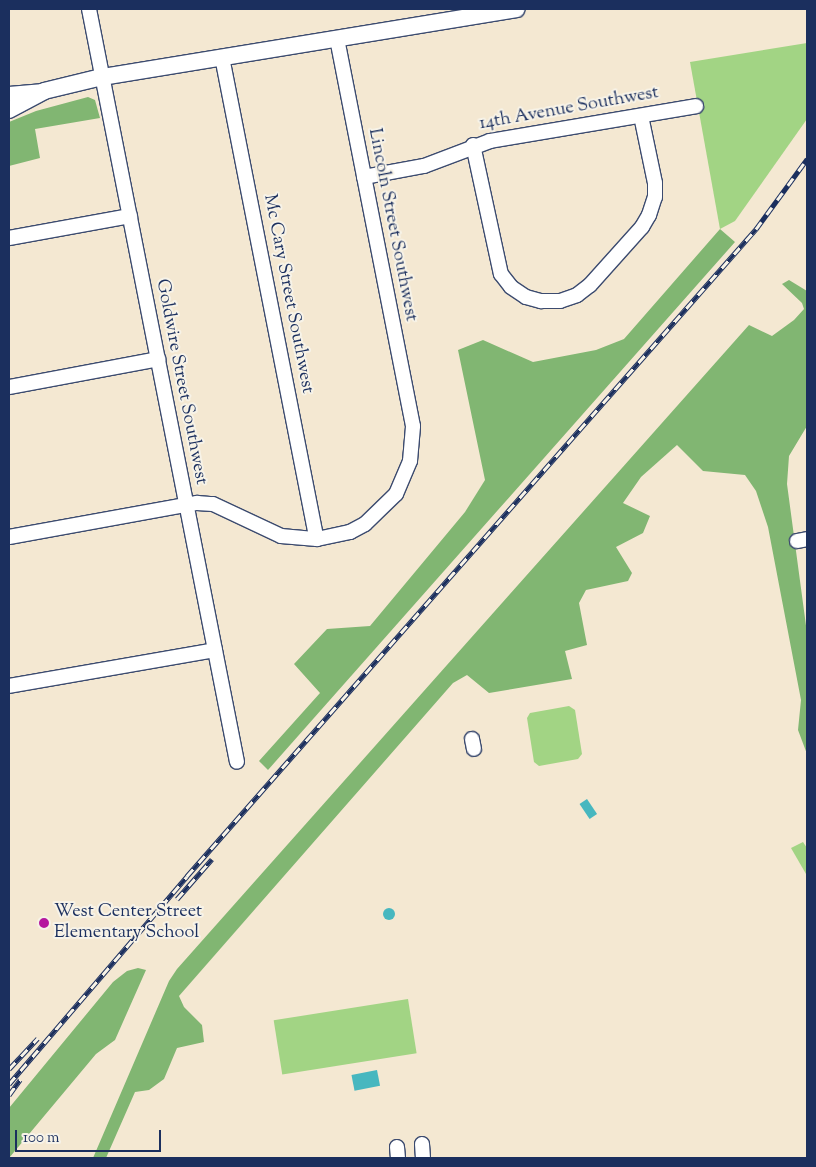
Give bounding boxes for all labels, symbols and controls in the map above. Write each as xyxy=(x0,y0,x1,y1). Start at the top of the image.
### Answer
street label: 14th Avenue Southwest xyxy=(478,83,660,135)
street label: Lincoln Street Southwest xyxy=(363,127,421,323)
street label: Mc Cary Street Southwest xyxy=(258,193,318,395)
street label: Goldwire Street Southwest xyxy=(150,277,212,487)
place label: West Center Street Elementary School xyxy=(54,902,202,944)
marker: West Center Street Elementary School xyxy=(38,917,50,929)
scale bar xyxy=(18,1120,164,1152)
text: 100 m xyxy=(23,1128,59,1149)

